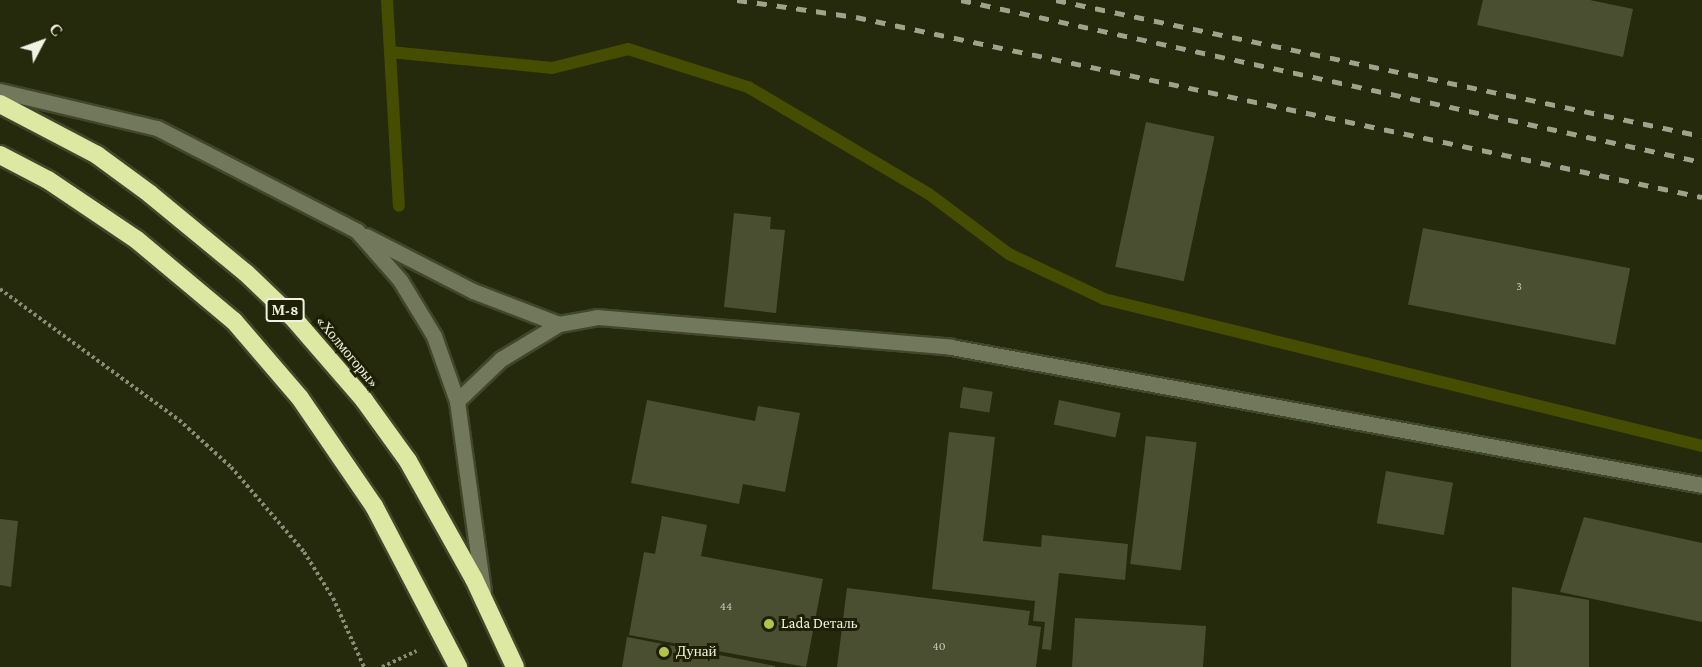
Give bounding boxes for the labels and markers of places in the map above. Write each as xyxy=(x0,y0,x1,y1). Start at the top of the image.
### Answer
place label: Lada Dеталь xyxy=(781,615,858,633)
marker: Lada Dеталь xyxy=(762,617,776,631)
place label: Дунай xyxy=(676,643,716,661)
marker: Дунай xyxy=(657,645,671,659)

